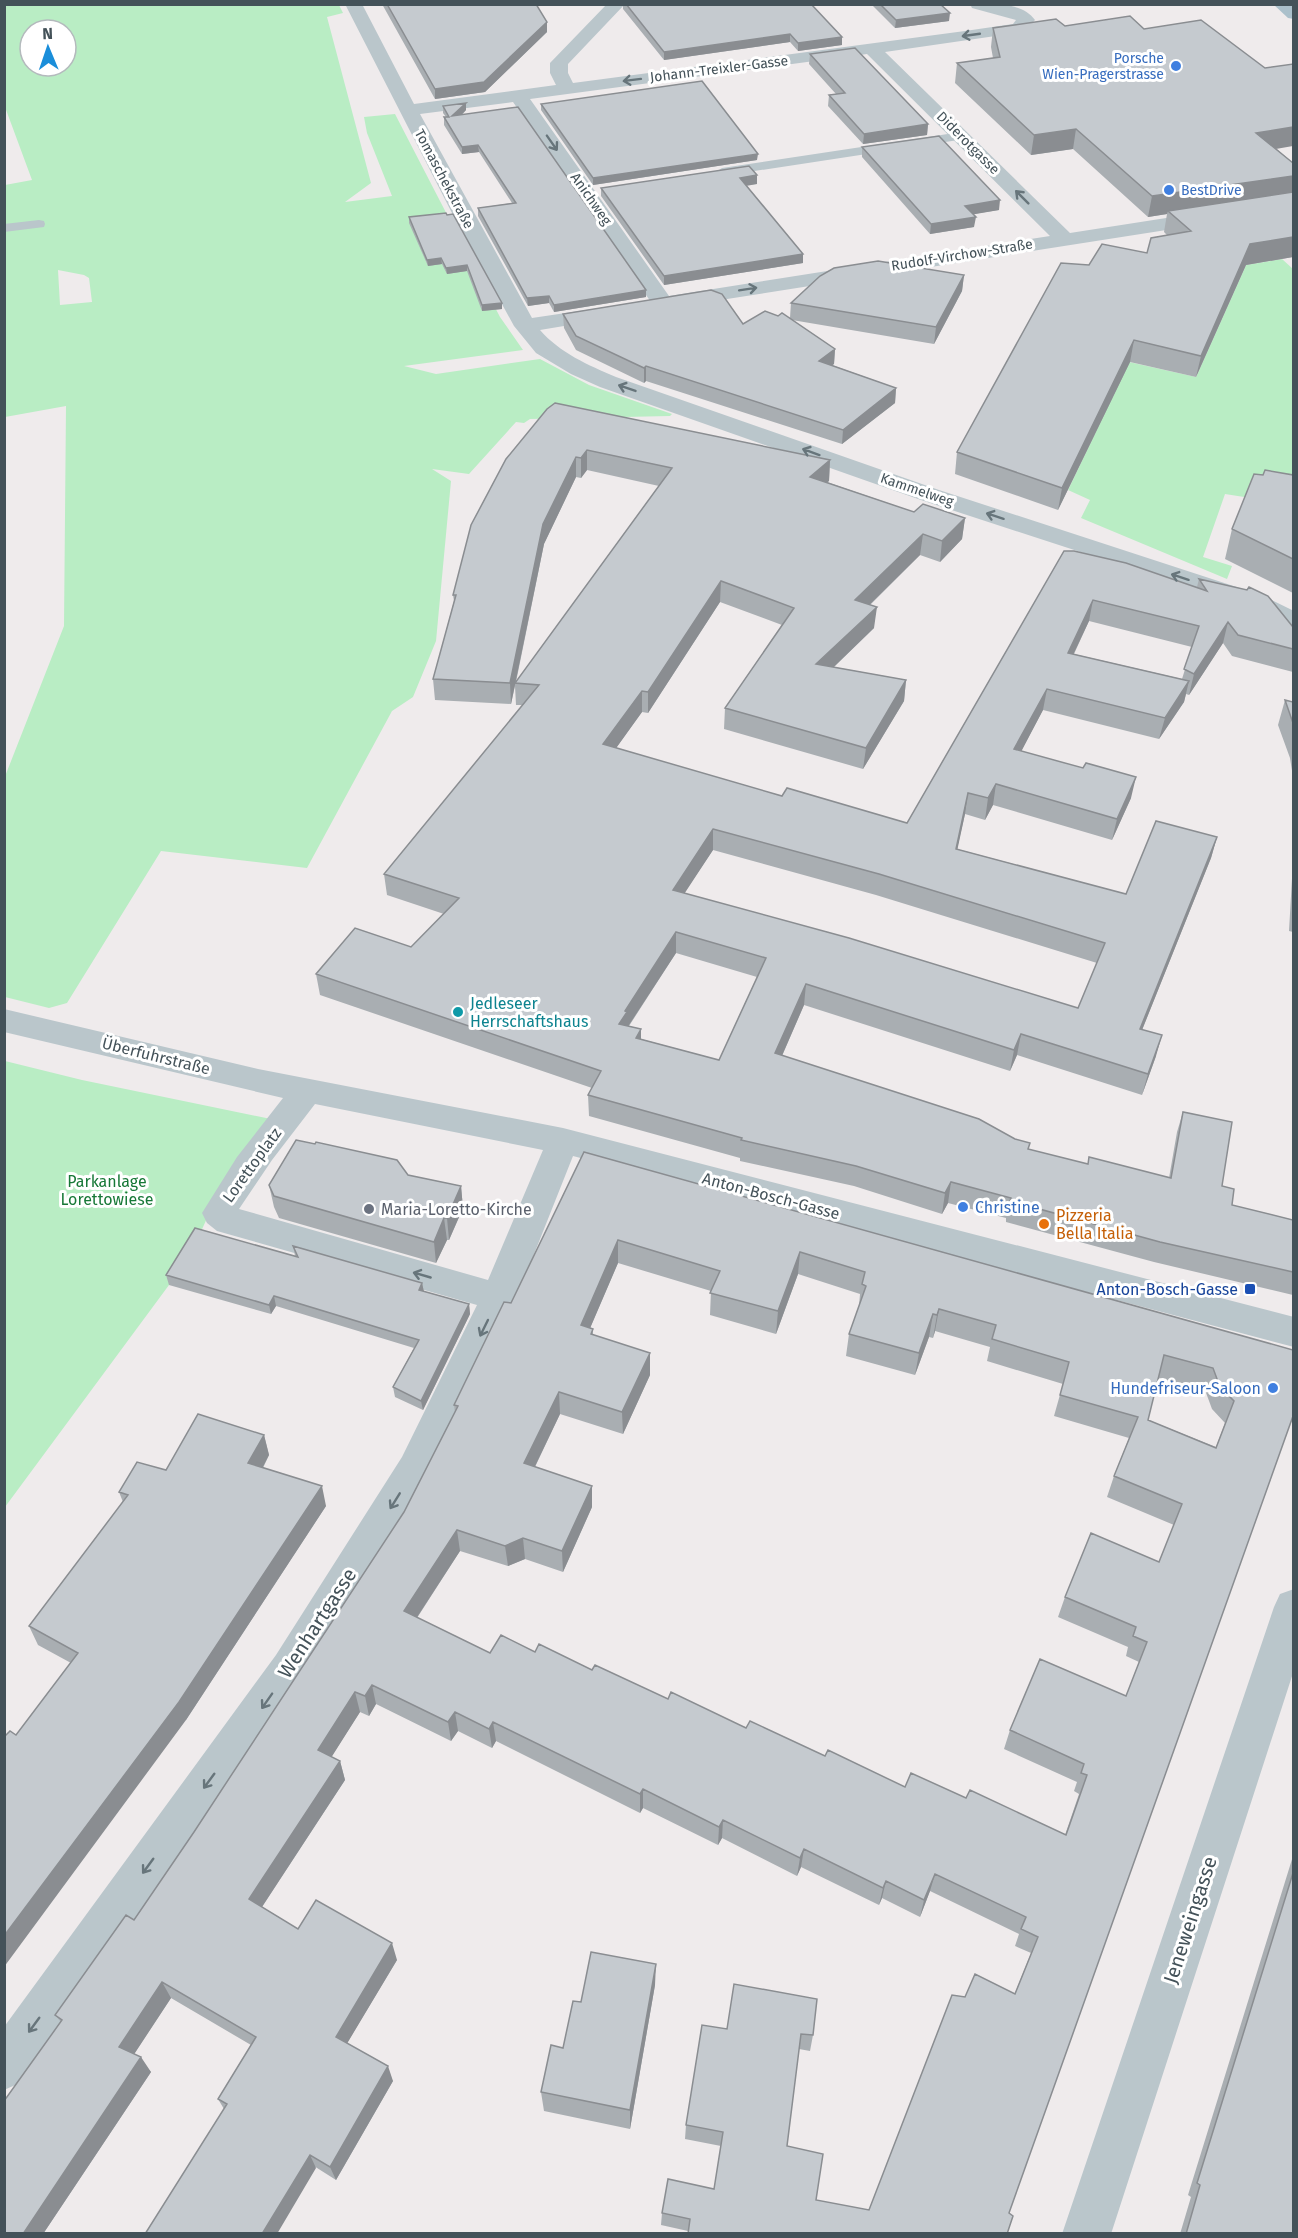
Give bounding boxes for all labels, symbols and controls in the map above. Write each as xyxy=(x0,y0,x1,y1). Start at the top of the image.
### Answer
north arrow xyxy=(18,18,78,78)
text: N xyxy=(42,24,53,43)
one-way arrow xyxy=(961,29,981,40)
place label: Porsche Wien-Pragerstrasse xyxy=(1042,50,1164,83)
street label: Johann-Treixler-Gasse xyxy=(649,52,789,86)
marker: Porsche Wien-Pragerstrasse xyxy=(1169,59,1183,73)
one-way arrow xyxy=(622,75,642,86)
street label: Diderotgasse xyxy=(933,108,1003,178)
street label: Tomaschekstraße xyxy=(411,126,477,232)
one-way arrow xyxy=(546,134,558,150)
street label: Anichweg xyxy=(567,170,616,229)
place label: BestDrive xyxy=(1181,182,1242,199)
marker: BestDrive xyxy=(1162,183,1176,197)
one-way arrow xyxy=(1015,190,1030,205)
street label: Rudolf-Virchow-Straße xyxy=(890,235,1034,275)
one-way arrow xyxy=(738,283,758,294)
one-way arrow xyxy=(618,382,637,393)
one-way arrow xyxy=(802,446,821,457)
street label: Kammelweg xyxy=(878,470,957,511)
one-way arrow xyxy=(986,510,1005,521)
one-way arrow xyxy=(1171,571,1190,582)
place label: Jedleseer Herrschaftshaus xyxy=(470,994,588,1031)
marker: Jedleseer Herrschaftshaus xyxy=(451,1005,465,1019)
street label: Überfuhrstraße xyxy=(100,1033,212,1079)
street label: Lorettoplatz xyxy=(219,1124,285,1206)
street label: Anton-Bosch-Gasse xyxy=(700,1169,842,1223)
park label: Parkanlage Lorettowiese xyxy=(61,1172,153,1209)
place label: Christine xyxy=(975,1198,1040,1217)
place label: Maria-Loretto-Kirche xyxy=(381,1200,532,1219)
marker: Christine xyxy=(956,1200,970,1214)
marker: Maria-Loretto-Kirche xyxy=(362,1202,376,1216)
place label: Pizzeria Bella Italia xyxy=(1056,1206,1134,1243)
marker: Pizzeria Bella Italia xyxy=(1037,1217,1051,1231)
one-way arrow xyxy=(413,1269,432,1280)
place label: Anton-Bosch-Gasse xyxy=(1097,1280,1238,1299)
marker: Anton-Bosch-Gasse xyxy=(1243,1282,1257,1296)
one-way arrow xyxy=(477,1319,489,1337)
place label: Hundefriseur-Saloon xyxy=(1110,1379,1261,1398)
marker: Hundefriseur-Saloon xyxy=(1266,1381,1280,1395)
one-way arrow xyxy=(388,1493,401,1510)
street label: Wenhartgasse xyxy=(273,1564,361,1682)
one-way arrow xyxy=(261,1692,273,1708)
one-way arrow xyxy=(203,1773,215,1789)
street label: Jeneweingasse xyxy=(1158,1853,1222,1987)
one-way arrow xyxy=(142,1858,154,1874)
one-way arrow xyxy=(28,2016,41,2032)

